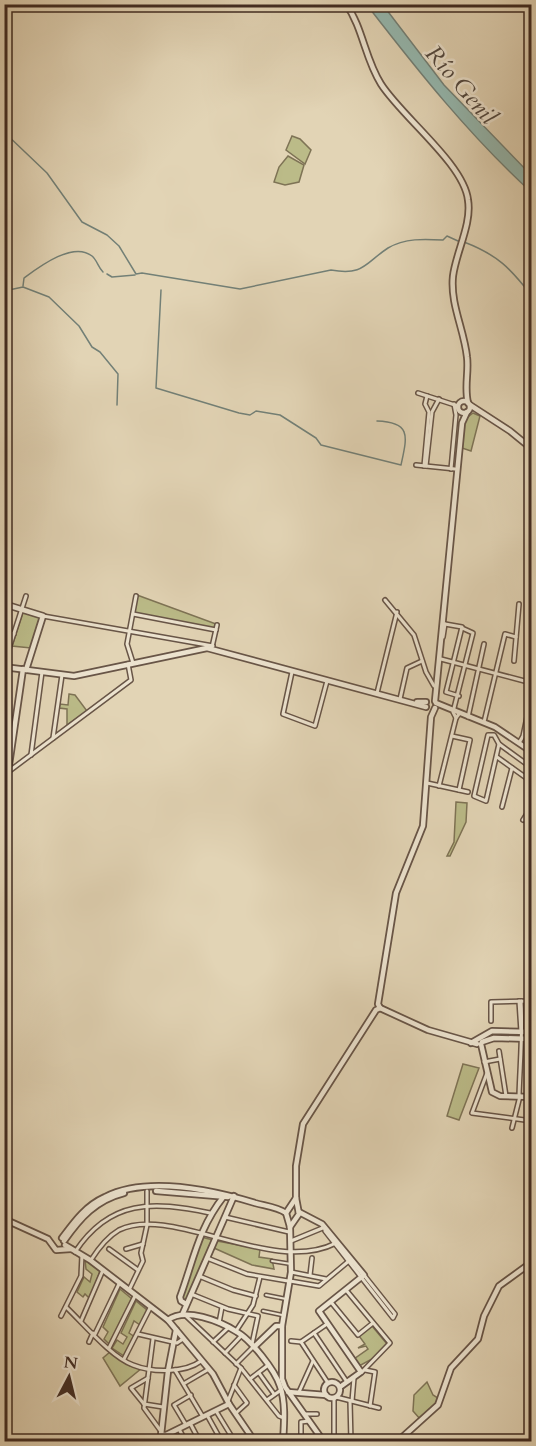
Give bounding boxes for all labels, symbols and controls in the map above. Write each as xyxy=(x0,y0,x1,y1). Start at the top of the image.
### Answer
water label: Río Genil xyxy=(417,38,506,133)
north arrow xyxy=(39,1347,99,1407)
text: N xyxy=(62,1351,79,1375)

